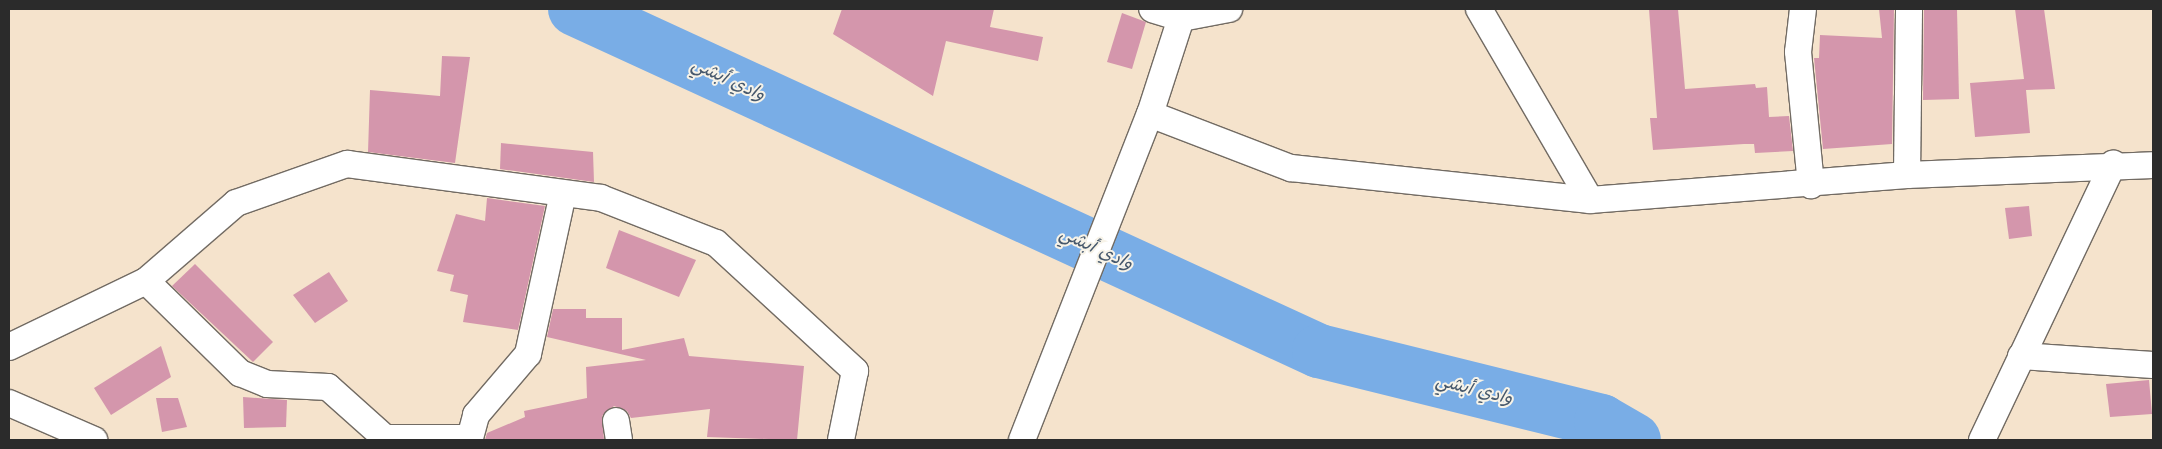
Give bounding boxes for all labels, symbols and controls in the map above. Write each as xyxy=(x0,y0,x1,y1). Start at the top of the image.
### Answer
water label: وادي أبشي xyxy=(688,54,768,106)
water label: وادي أبشي xyxy=(1056,223,1136,275)
water label: وادي أبشي xyxy=(1434,370,1514,410)

